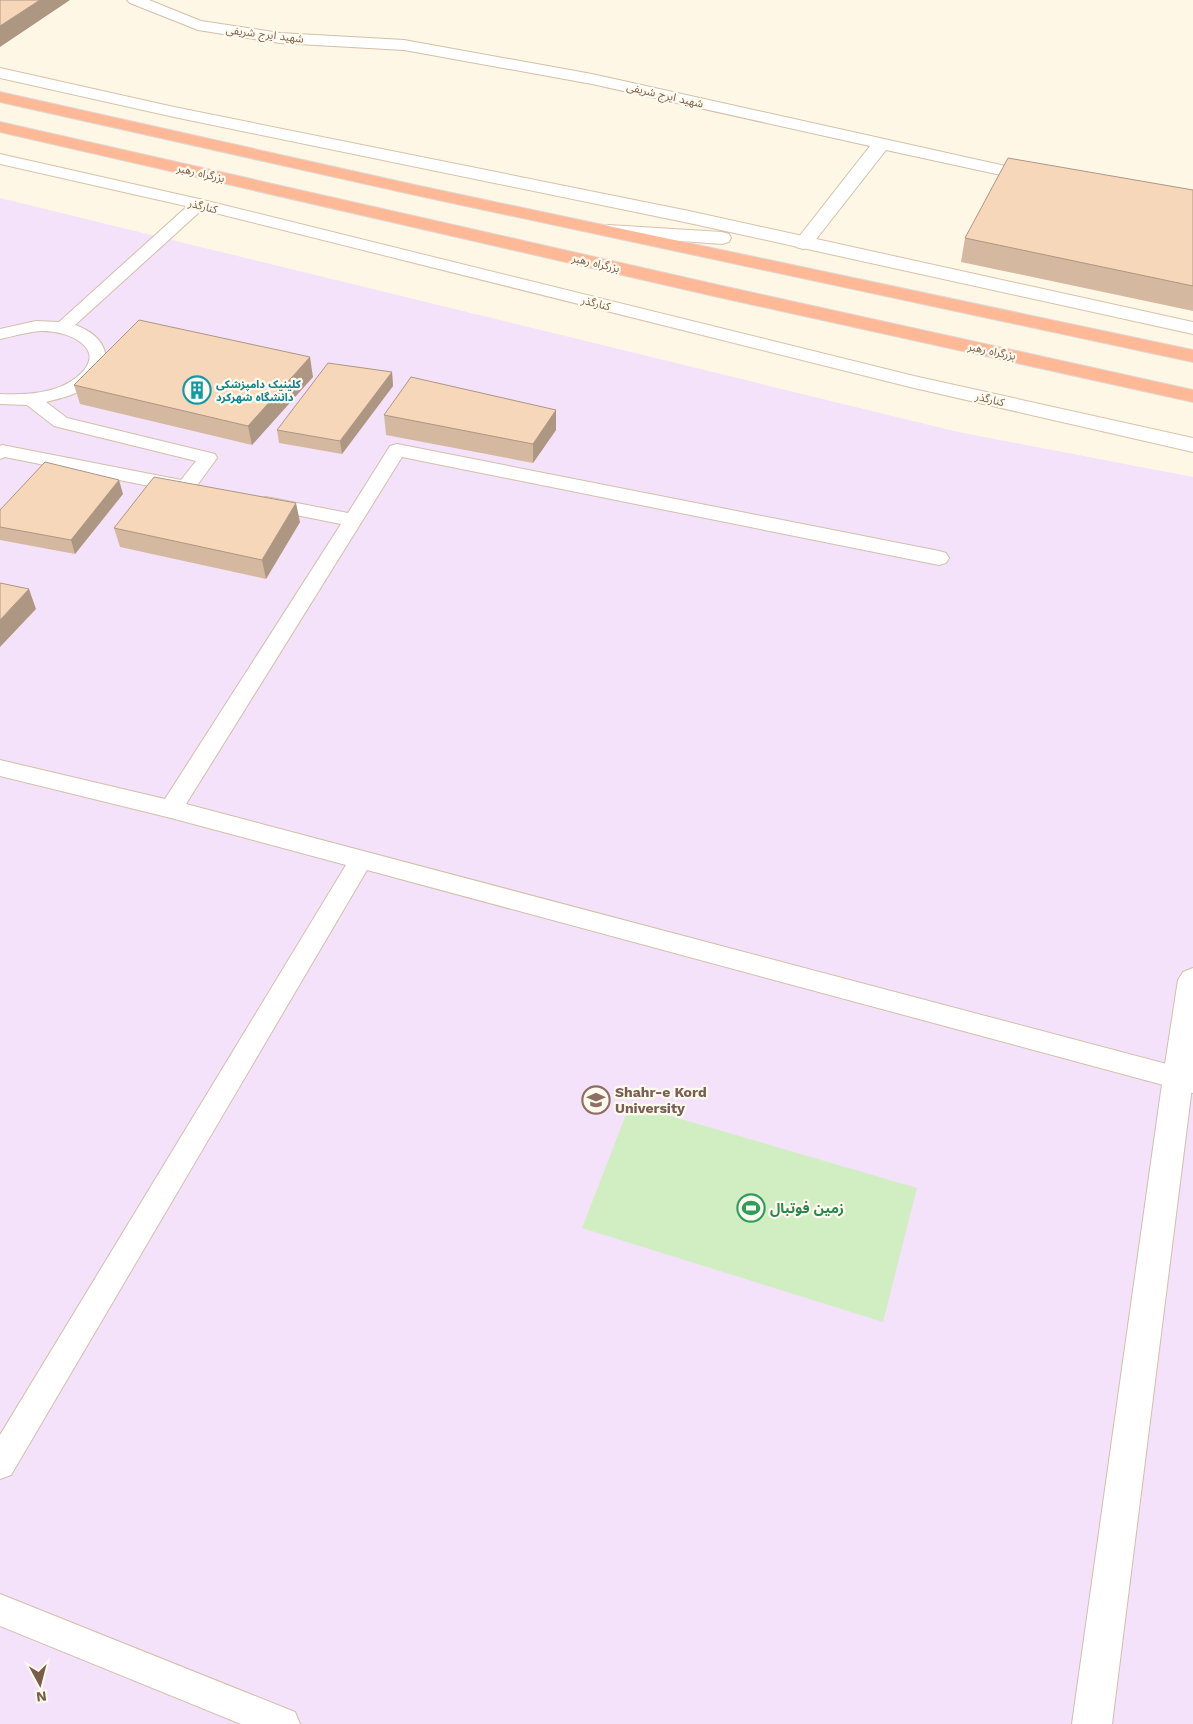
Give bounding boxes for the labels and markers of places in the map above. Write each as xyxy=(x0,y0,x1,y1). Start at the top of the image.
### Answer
building icon: کلینیک دامپزشکی دانشگاه شهرکرد xyxy=(182,375,212,405)
place label: کلینیک دامپزشکی دانشگاه شهرکرد xyxy=(216,378,302,404)
place label: Shahr-e Kord University xyxy=(615,1084,707,1116)
school or university icon: Shahr-e Kord University xyxy=(581,1085,611,1115)
sports icon: زمین فوتبال xyxy=(736,1193,766,1223)
place label: زمین فوتبال xyxy=(770,1200,844,1217)

